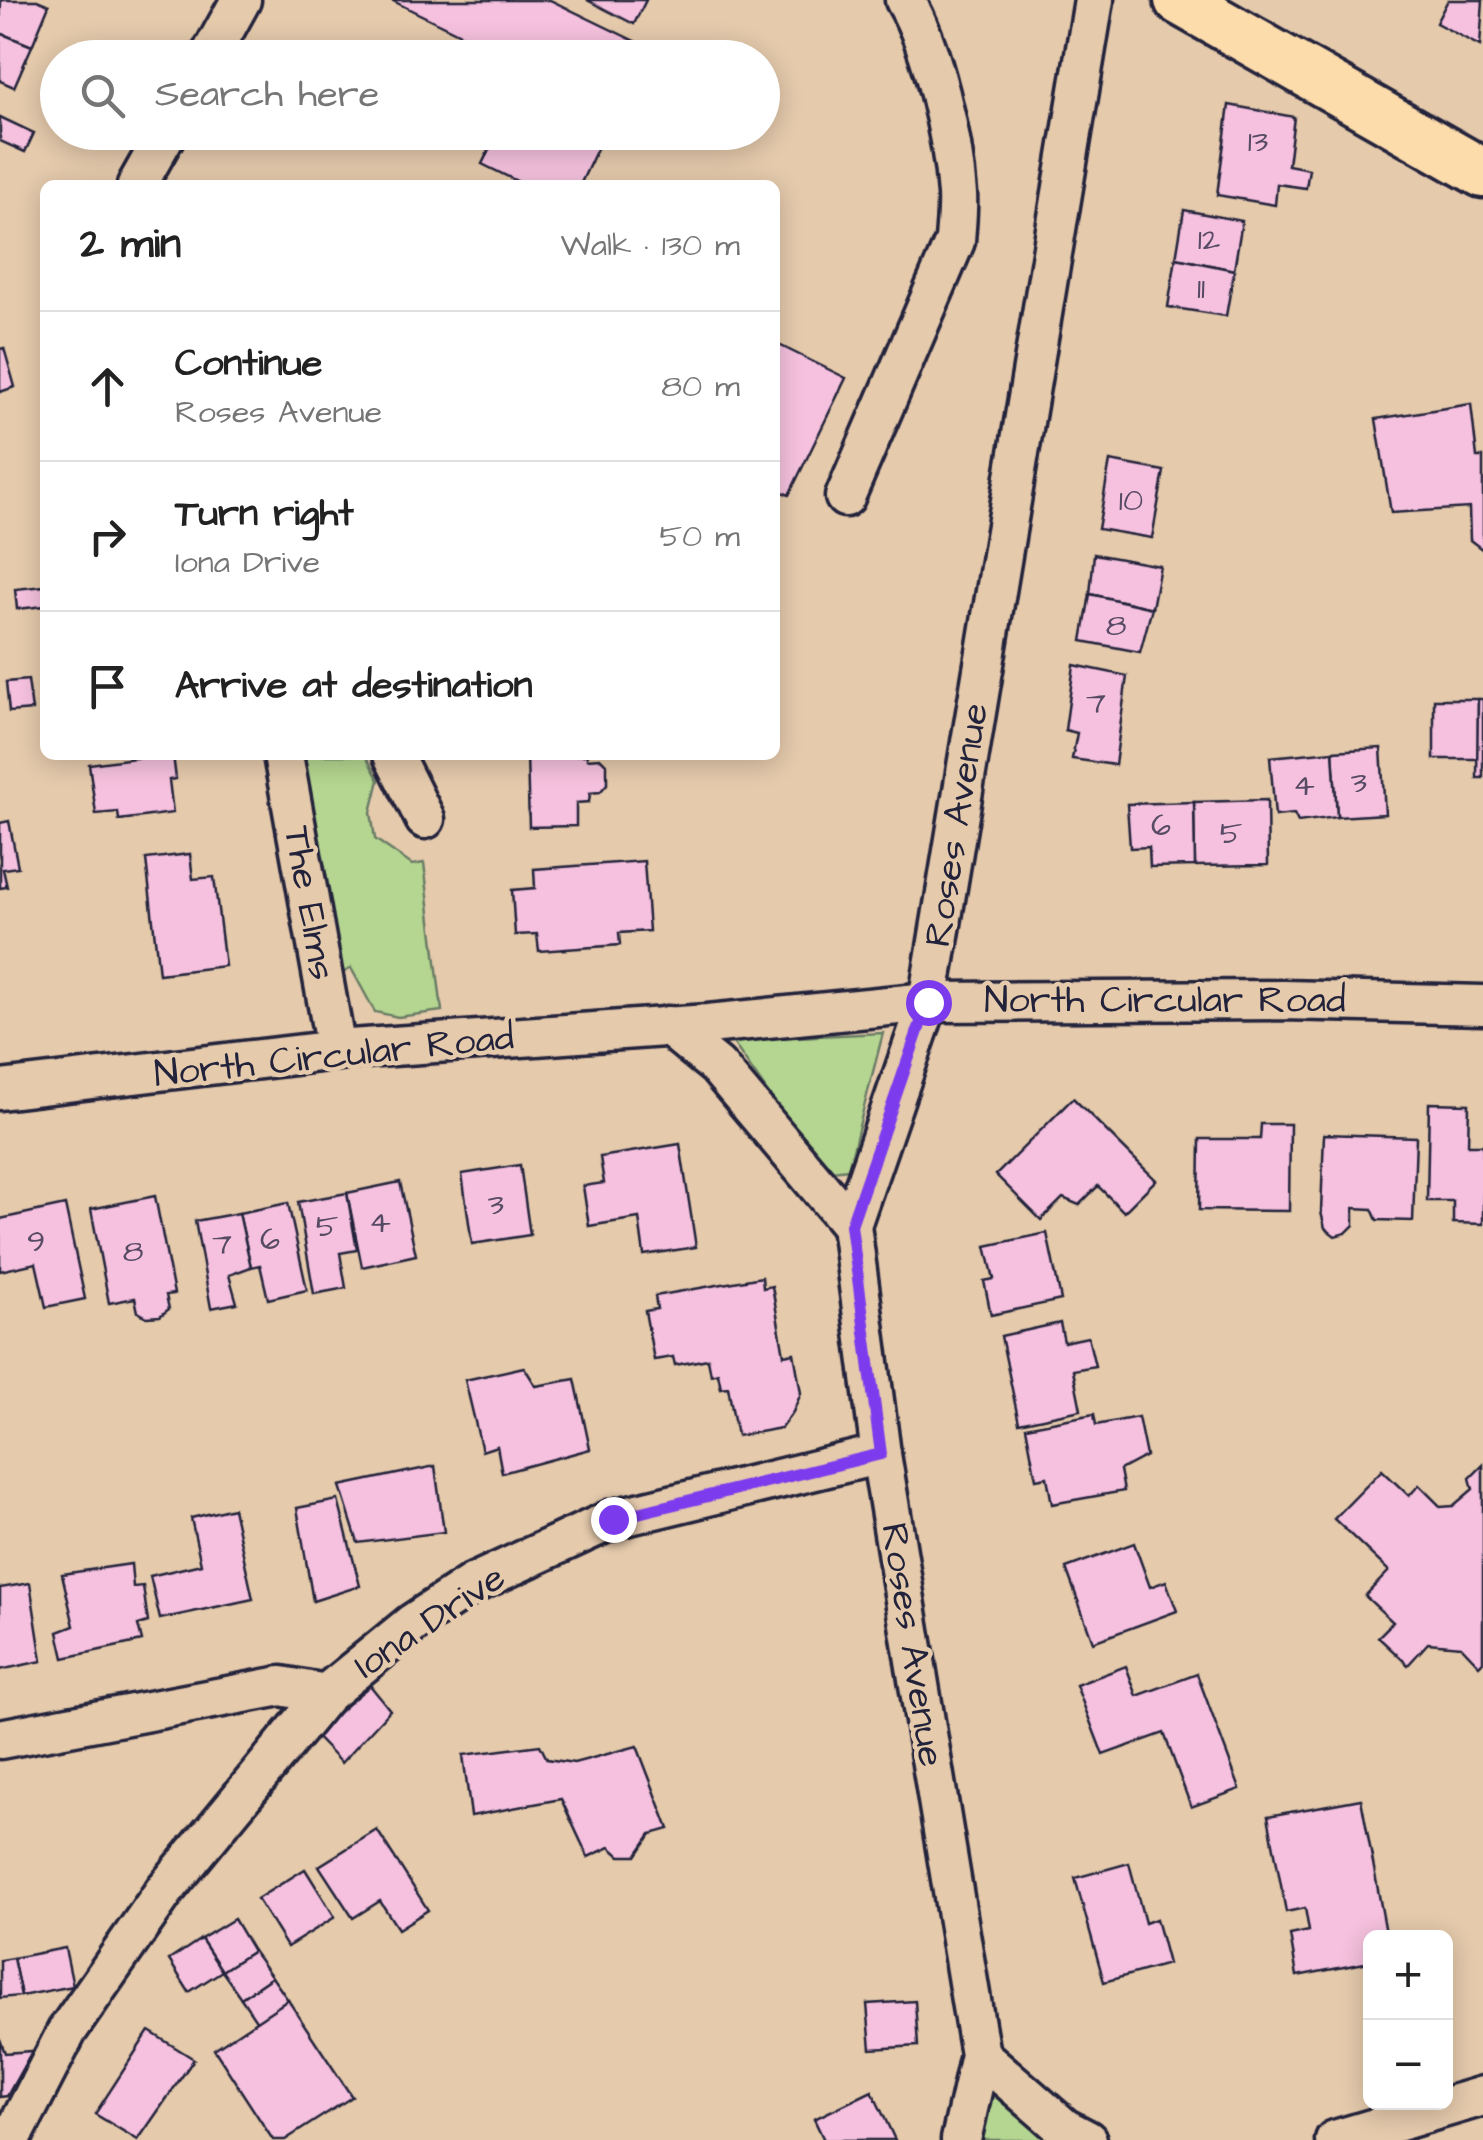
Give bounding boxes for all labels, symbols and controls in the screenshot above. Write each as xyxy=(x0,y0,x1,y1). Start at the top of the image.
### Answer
search box xyxy=(40,40,780,150)
icon: search xyxy=(75,68,130,123)
text: Search here xyxy=(155,69,379,121)
house number: 13 xyxy=(1248,119,1268,164)
text: 2 min xyxy=(80,216,181,274)
house number: 12 xyxy=(1198,217,1220,262)
text: Walk · 130 m xyxy=(561,223,740,268)
house number: 11 xyxy=(1197,266,1205,311)
text: Continue xyxy=(175,338,322,390)
icon: ahead xyxy=(80,359,135,414)
text: 80 m xyxy=(661,364,740,409)
text: Roses Avenue xyxy=(175,390,382,435)
house number: 10 xyxy=(1119,478,1143,523)
text: Turn right xyxy=(175,488,354,540)
icon: right xyxy=(80,509,135,564)
text: 50 m xyxy=(659,514,740,559)
text: Iona Drive xyxy=(175,540,320,585)
house number: 8 xyxy=(1106,603,1126,648)
icon: arrive xyxy=(80,659,135,714)
text: Arrive at destination xyxy=(175,660,532,712)
house number: 7 xyxy=(1086,681,1106,726)
street label: Roses Avenue xyxy=(912,700,1002,950)
house number: 3 xyxy=(1351,760,1367,805)
house number: 4 xyxy=(1293,763,1315,808)
house number: 6 xyxy=(1151,803,1171,848)
house number: 5 xyxy=(1220,811,1243,856)
street label: The Elms xyxy=(270,822,348,984)
street label: North Circular Road xyxy=(984,975,1346,1027)
route start xyxy=(906,980,952,1026)
street label: North Circular Road xyxy=(152,1011,516,1101)
house number: 3 xyxy=(488,1182,504,1227)
house number: 4 xyxy=(369,1200,391,1245)
house number: 5 xyxy=(316,1204,339,1249)
house number: 6 xyxy=(260,1217,280,1262)
house number: 9 xyxy=(27,1219,45,1264)
house number: 7 xyxy=(212,1222,232,1267)
house number: 8 xyxy=(123,1229,143,1274)
route end xyxy=(591,1497,637,1543)
street label: Roses Avenue xyxy=(867,1520,957,1770)
street label: Iona Drive xyxy=(344,1552,516,1692)
map controls xyxy=(1363,1930,1453,2110)
button: + xyxy=(1363,1930,1453,2020)
button: − xyxy=(1363,2020,1453,2110)

